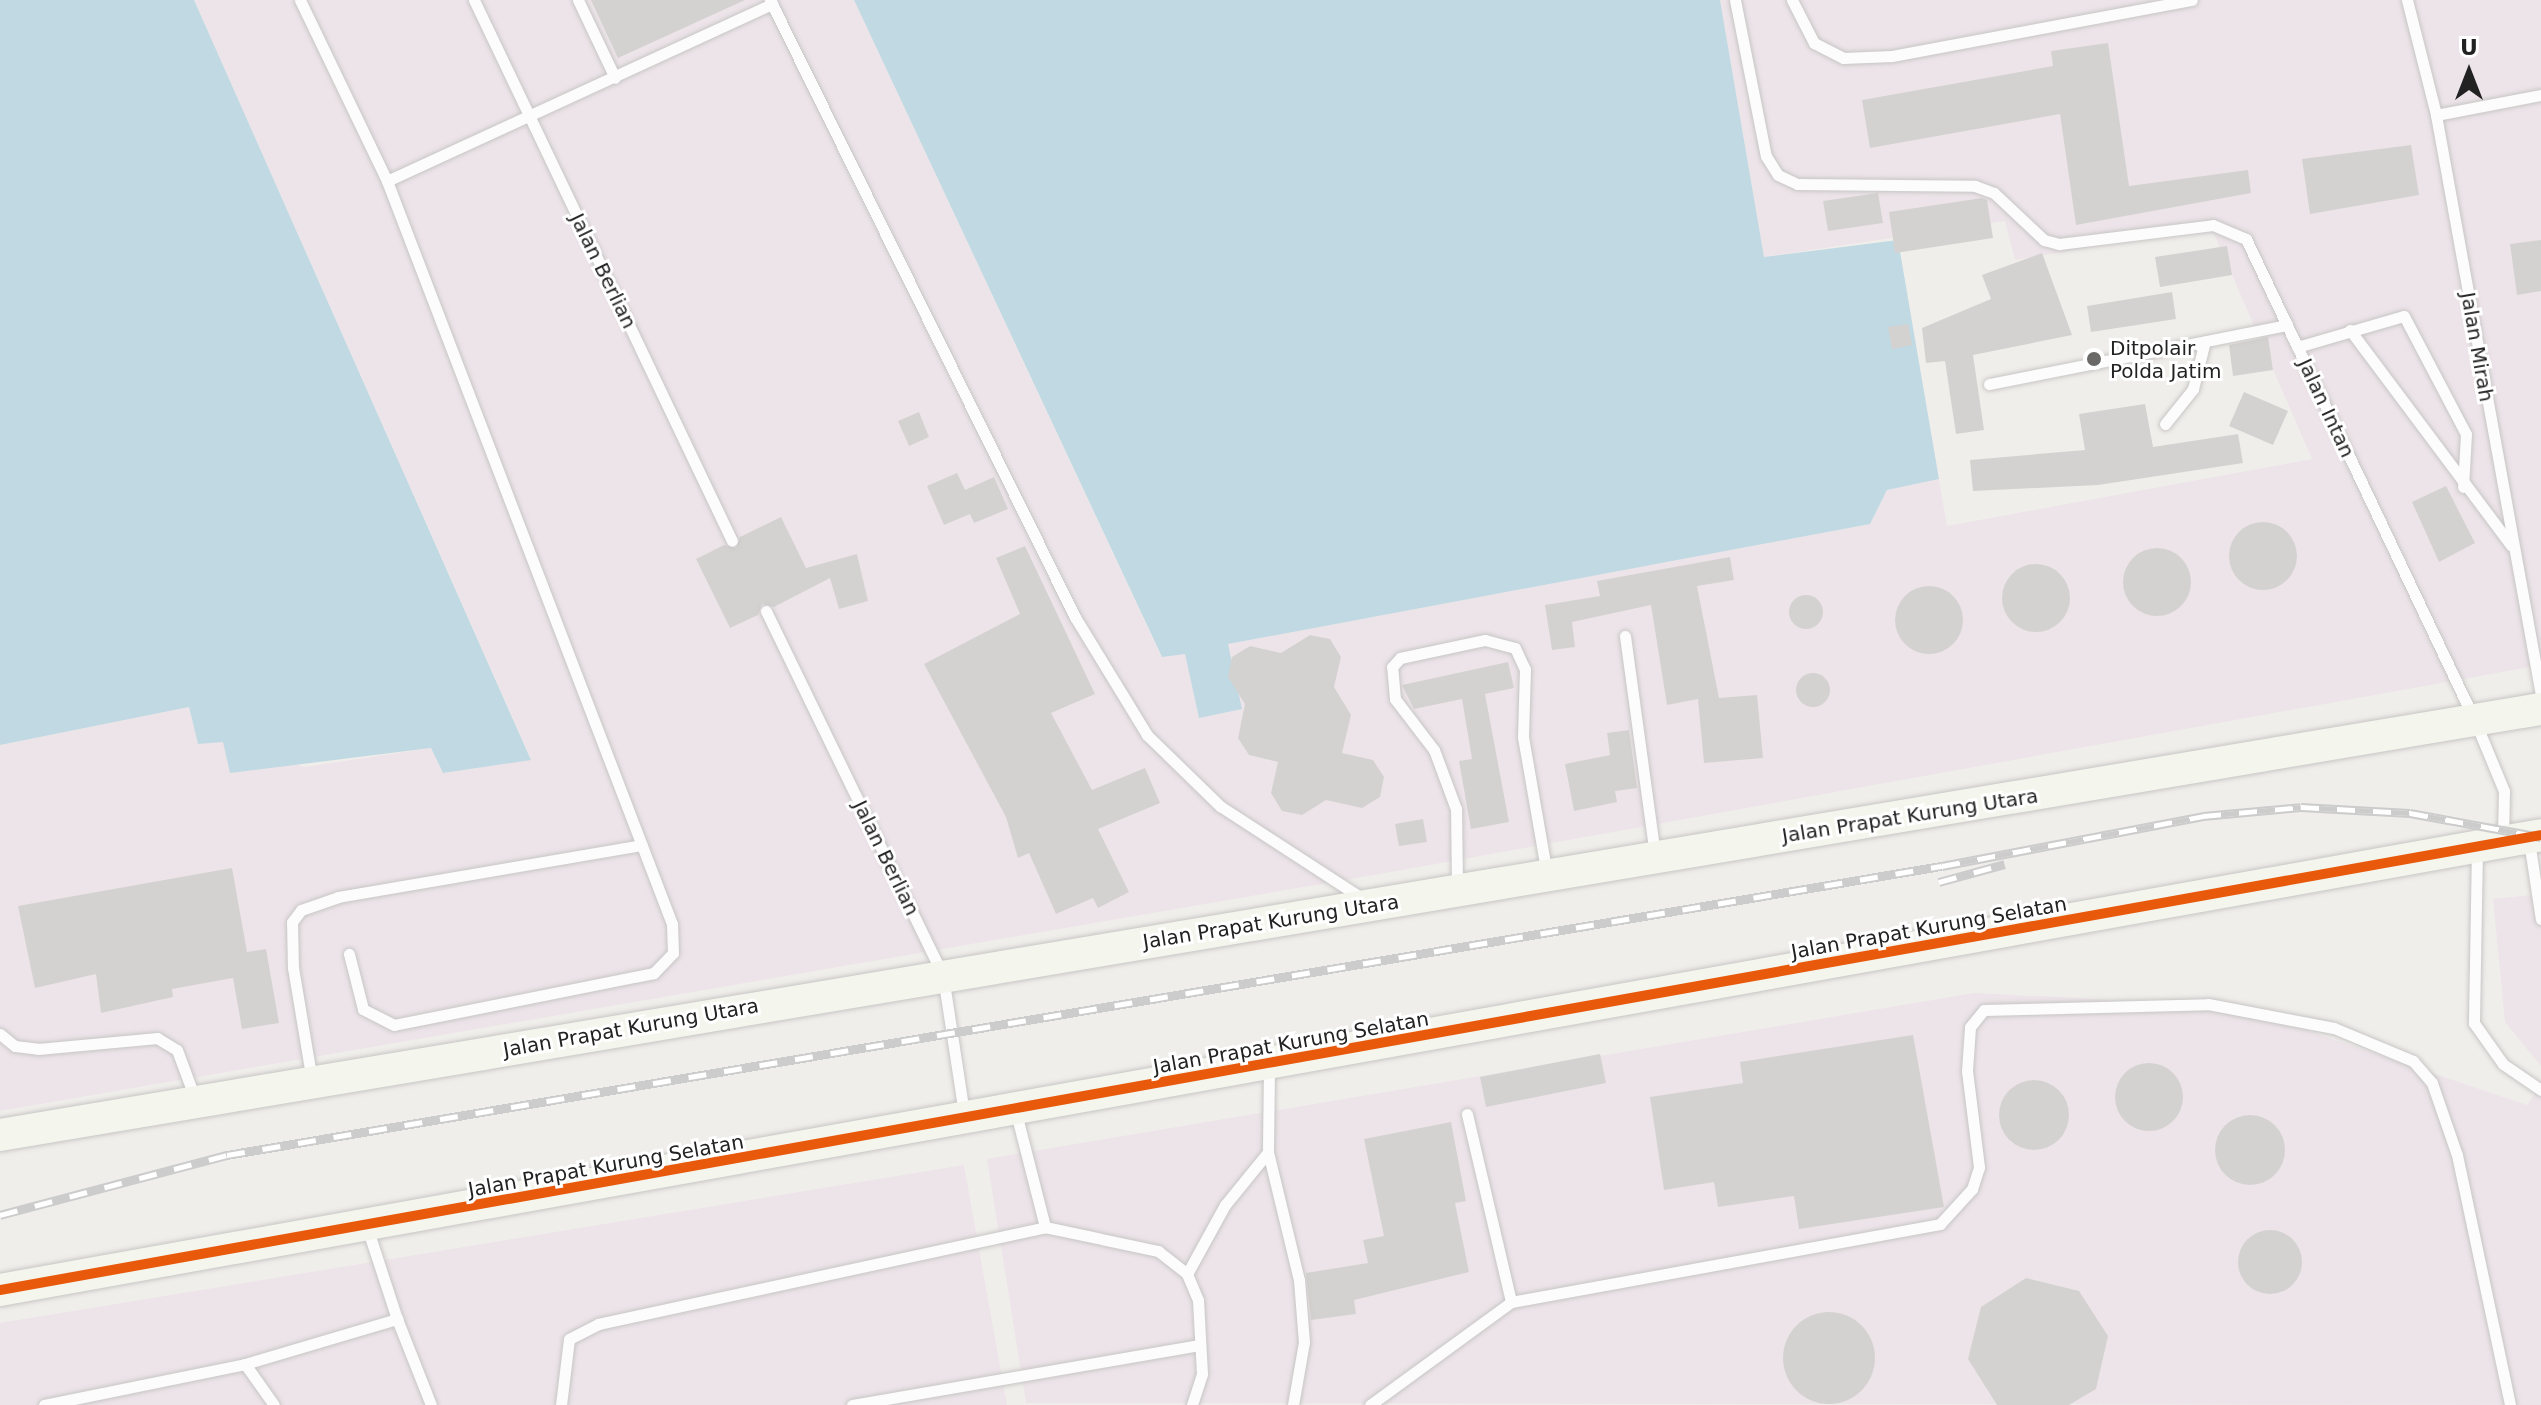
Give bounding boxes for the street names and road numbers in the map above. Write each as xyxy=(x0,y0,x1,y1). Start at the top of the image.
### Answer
street label: Jalan Berlian xyxy=(565,209,641,333)
street label: Jalan Mirah xyxy=(2456,290,2498,404)
street label: Jalan Intan xyxy=(2293,355,2359,461)
street label: Jalan Prapat Kurung Utara xyxy=(1780,784,2040,848)
street label: Jalan Berlian xyxy=(848,796,924,920)
street label: Jalan Prapat Kurung Utara xyxy=(1141,890,1401,954)
street label: Jalan Prapat Kurung Selatan xyxy=(1789,892,2069,964)
street label: Jalan Prapat Kurung Utara xyxy=(501,994,761,1062)
street label: Jalan Prapat Kurung Selatan xyxy=(1151,1007,1431,1079)
street label: Jalan Prapat Kurung Selatan xyxy=(466,1130,746,1202)

